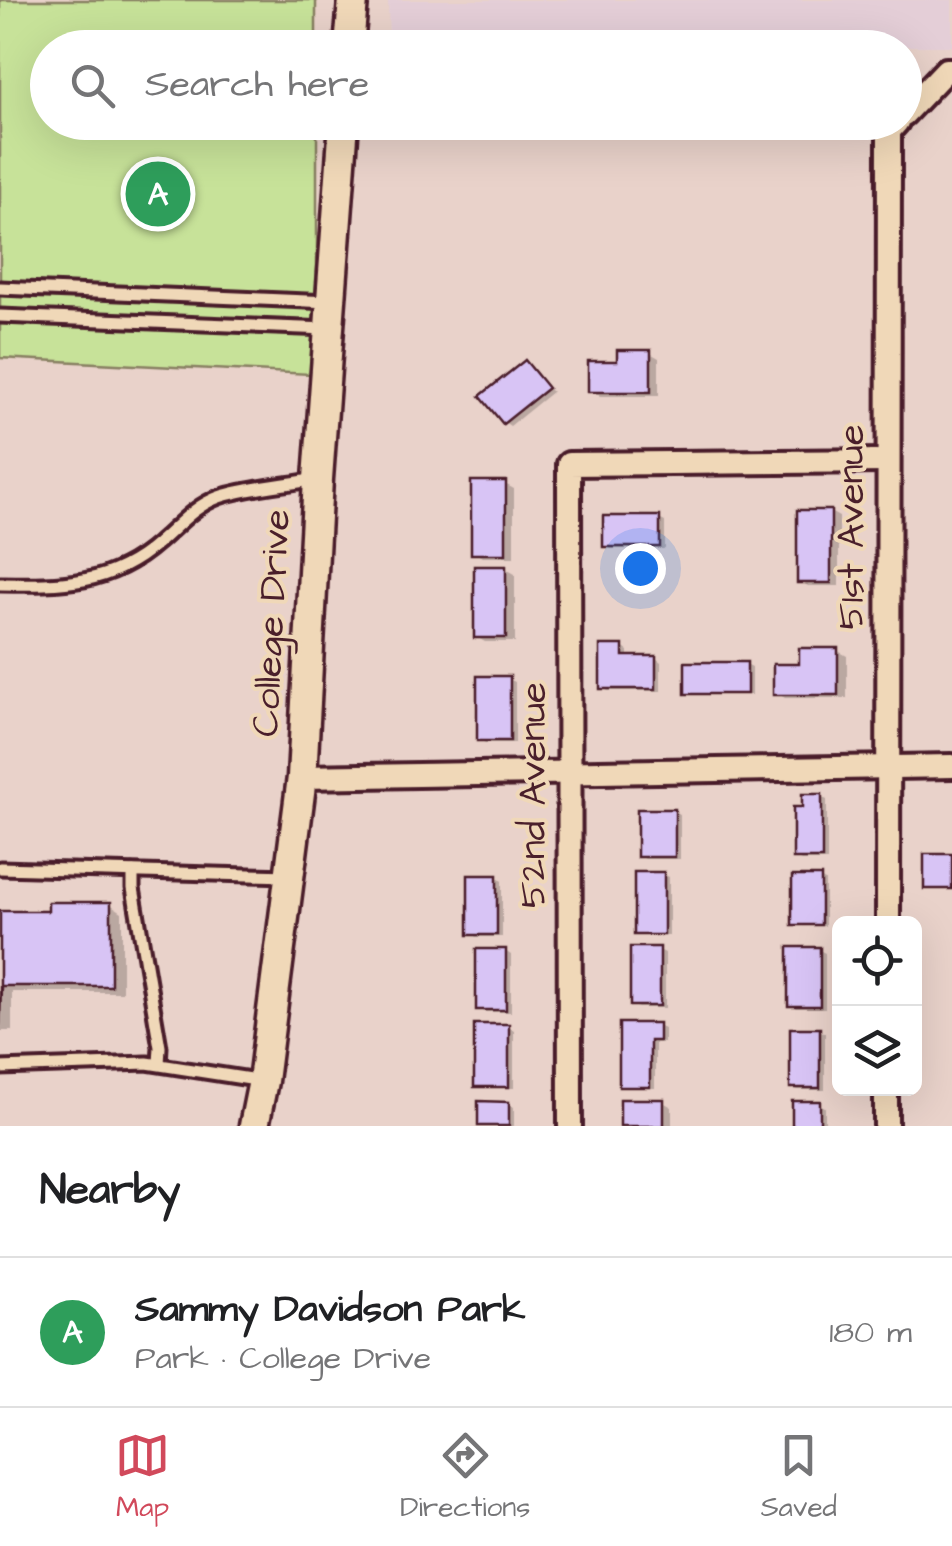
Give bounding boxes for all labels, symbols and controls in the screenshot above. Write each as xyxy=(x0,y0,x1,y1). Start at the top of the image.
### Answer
search box xyxy=(30,30,922,140)
icon: search xyxy=(65,58,120,113)
text: Search here xyxy=(145,59,369,111)
pin: A xyxy=(126,156,190,232)
street label: 51st Avenue xyxy=(826,425,878,629)
street label: College Drive xyxy=(240,508,304,738)
your location xyxy=(615,543,666,594)
street label: 52nd Avenue xyxy=(508,682,560,908)
map controls xyxy=(832,916,922,1096)
button: locate xyxy=(832,916,922,1006)
button: layers xyxy=(832,1006,922,1096)
text: Nearby xyxy=(40,1162,180,1220)
text: Sammy Davidson Park xyxy=(135,1284,525,1336)
text: A xyxy=(62,1310,83,1355)
text: 180 m xyxy=(829,1310,912,1355)
text: Park · College Drive xyxy=(135,1336,431,1381)
tab: Map xyxy=(115,1428,170,1527)
tab: Directions xyxy=(400,1428,530,1527)
tab: Saved xyxy=(761,1428,837,1527)

